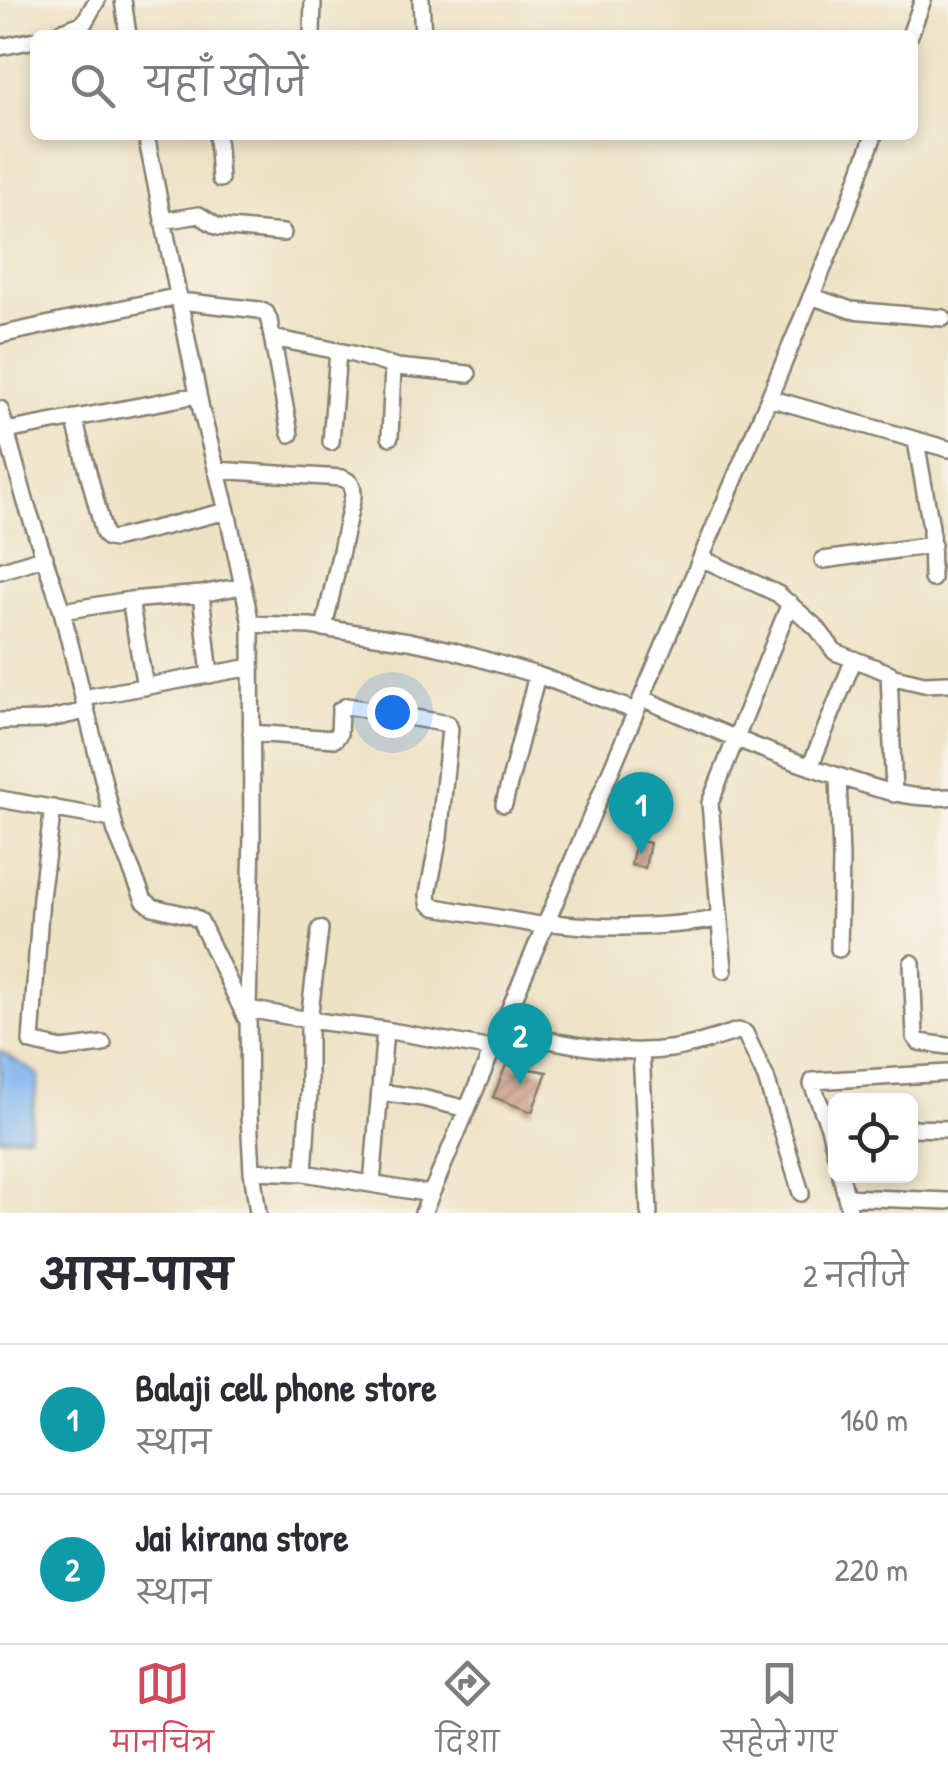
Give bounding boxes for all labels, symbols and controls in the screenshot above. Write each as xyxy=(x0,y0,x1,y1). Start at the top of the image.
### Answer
search box xyxy=(30,30,918,140)
text: यहाँ खोजें xyxy=(145,55,307,107)
icon: search xyxy=(65,58,120,113)
your location xyxy=(367,687,418,738)
pin: 1 xyxy=(608,772,674,854)
pin: 2 xyxy=(488,1002,552,1085)
map controls xyxy=(828,1093,918,1183)
button: locate xyxy=(828,1093,918,1183)
text: आस-पास xyxy=(40,1245,232,1302)
text: 2 नतीजे xyxy=(803,1254,908,1297)
text: Balaji cell phone store xyxy=(135,1361,437,1413)
text: 1 xyxy=(67,1398,78,1441)
text: 160 m xyxy=(840,1398,908,1441)
text: स्थान xyxy=(135,1421,211,1464)
text: Jai kirana store xyxy=(135,1511,349,1563)
text: 2 xyxy=(65,1548,80,1591)
text: 220 m xyxy=(835,1548,908,1591)
text: स्थान xyxy=(135,1571,211,1614)
tab: मानचित्र xyxy=(111,1656,214,1773)
tab: दिशा xyxy=(436,1656,499,1773)
tab: सहेजे गए xyxy=(721,1656,837,1773)

